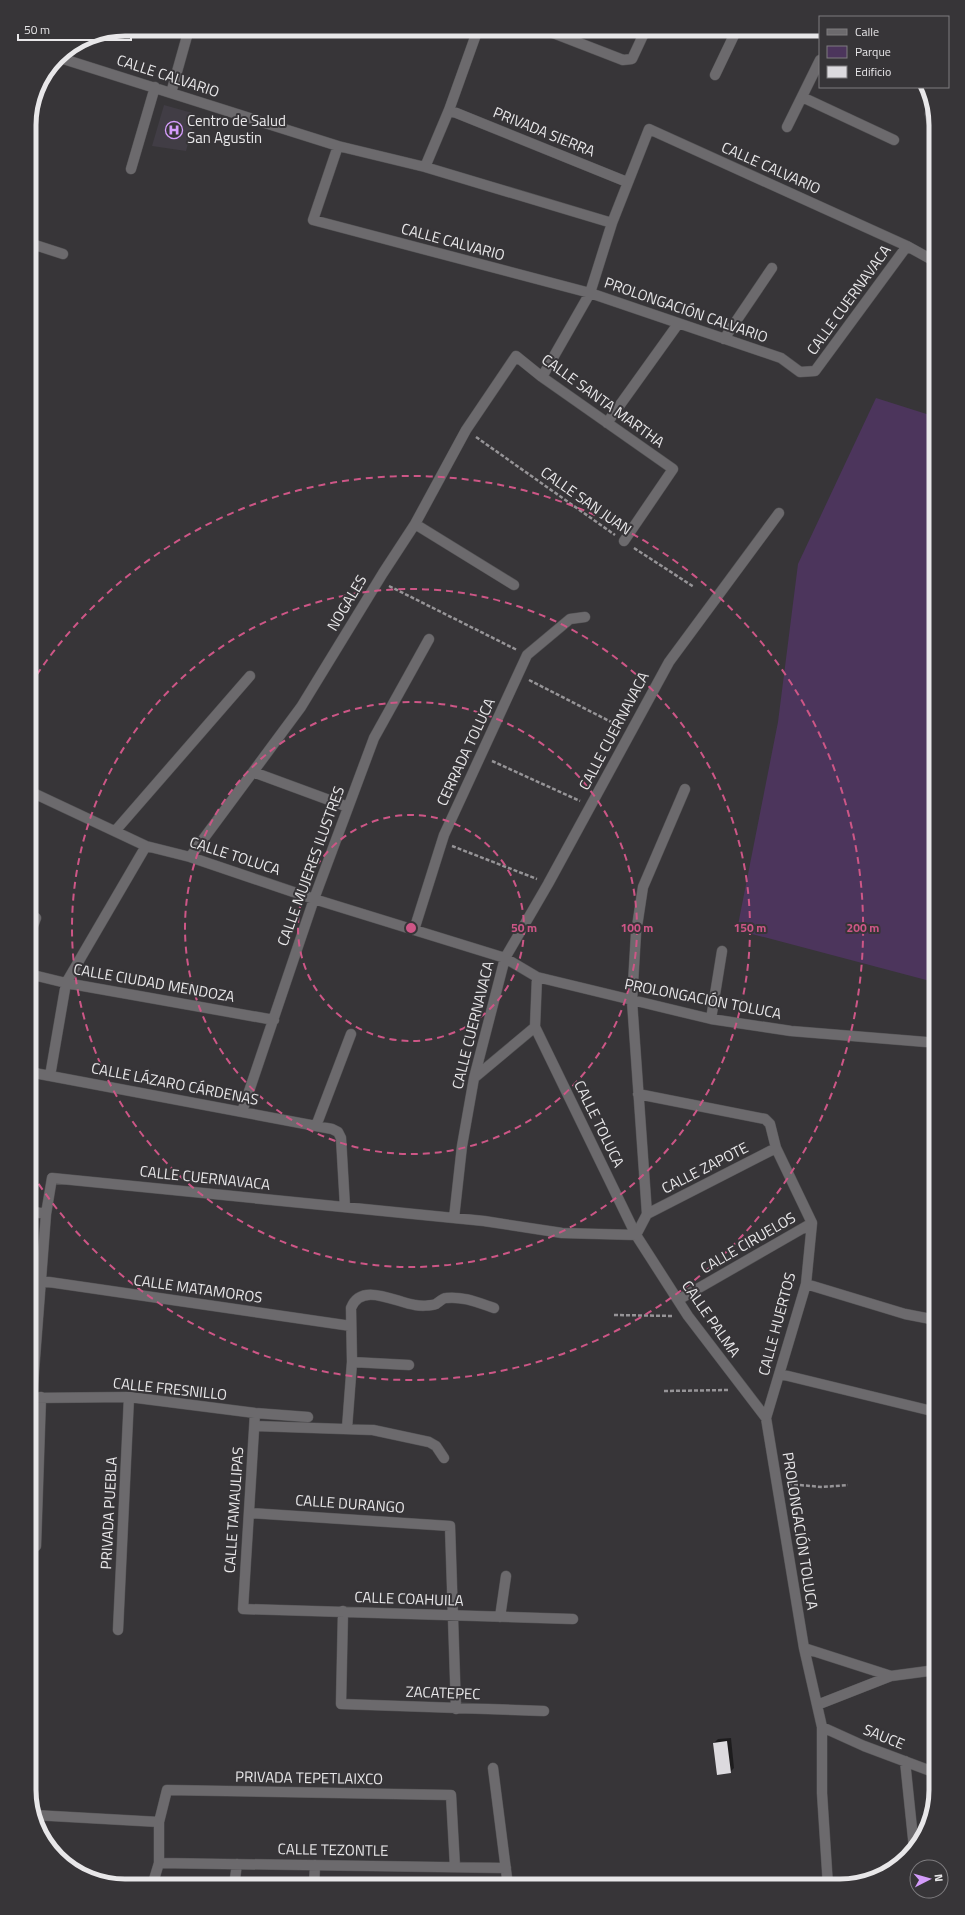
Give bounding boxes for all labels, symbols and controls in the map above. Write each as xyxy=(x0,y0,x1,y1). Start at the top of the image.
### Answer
scale bar xyxy=(18,16,131,42)
legend xyxy=(819,16,949,88)
text: 50 m xyxy=(24,20,50,39)
text: Calle xyxy=(855,22,879,41)
text: Parque xyxy=(855,42,891,61)
street label: CALLE CALVARIO xyxy=(114,48,222,103)
text: Edificio xyxy=(855,62,891,81)
street label: PRIVADA SIERRA xyxy=(490,101,599,162)
place label: Centro de Salud San Agustin xyxy=(187,109,286,149)
hospital icon: Centro de Salud San Agustin xyxy=(164,120,184,140)
street label: CALLE CALVARIO xyxy=(718,135,825,200)
street label: CALLE CALVARIO xyxy=(399,217,508,266)
street label: CALLE CUERNAVACA xyxy=(801,240,897,360)
street label: PROLONGACIÓN CALVARIO xyxy=(601,271,771,348)
street label: CALLE SANTA MARTHA xyxy=(537,348,670,453)
street label: CALLE SAN JUAN xyxy=(536,461,636,541)
street label: NOGALES xyxy=(321,570,372,635)
street label: CALLE CUERNAVACA xyxy=(573,667,655,794)
street label: CERRADA TOLUCA xyxy=(430,694,501,810)
street label: CALLE MUJERES ILUSTRES xyxy=(271,783,350,949)
street label: CALLE TOLUCA xyxy=(187,830,284,881)
text: 50 m xyxy=(511,918,537,937)
text: 100 m xyxy=(621,918,653,937)
text: 150 m xyxy=(734,918,766,937)
text: 200 m xyxy=(847,918,879,937)
centre of rings xyxy=(404,921,418,935)
street label: CALLE CIUDAD MENDOZA xyxy=(72,957,237,1008)
street label: CALLE CUERNAVACA xyxy=(445,958,500,1091)
street label: PROLONGACIÓN TOLUCA xyxy=(623,972,784,1025)
street label: CALLE LÁZARO CÁRDENAS xyxy=(89,1056,261,1111)
street label: CALLE TOLUCA xyxy=(568,1076,630,1171)
street label: CALLE ZAPOTE xyxy=(657,1136,752,1199)
street label: CALLE CUERNAVACA xyxy=(139,1159,272,1196)
street label: CALLE CIRUELOS xyxy=(696,1206,800,1279)
street label: CALLE MATAMOROS xyxy=(132,1268,264,1309)
street label: CALLE HUERTOS xyxy=(752,1270,801,1378)
street label: CALLE PALMA xyxy=(676,1276,746,1362)
street label: CALLE FRESNILLO xyxy=(112,1371,228,1406)
street label: CALLE TAMAULIPAS xyxy=(218,1446,249,1574)
street label: PROLONGACIÓN TOLUCA xyxy=(777,1450,824,1611)
street label: PRIVADA PUEBLA xyxy=(94,1456,123,1570)
street label: CALLE DURANGO xyxy=(294,1488,406,1519)
street label: CALLE COAHUILA xyxy=(354,1585,464,1612)
street label: ZACATEPEC xyxy=(405,1680,481,1705)
street label: SAUCE xyxy=(860,1718,908,1755)
street label: PRIVADA TEPETLAIXCO xyxy=(235,1765,383,1790)
street label: CALLE TEZONTLE xyxy=(277,1837,389,1862)
north arrow xyxy=(909,1859,949,1899)
text: N xyxy=(931,1873,947,1883)

